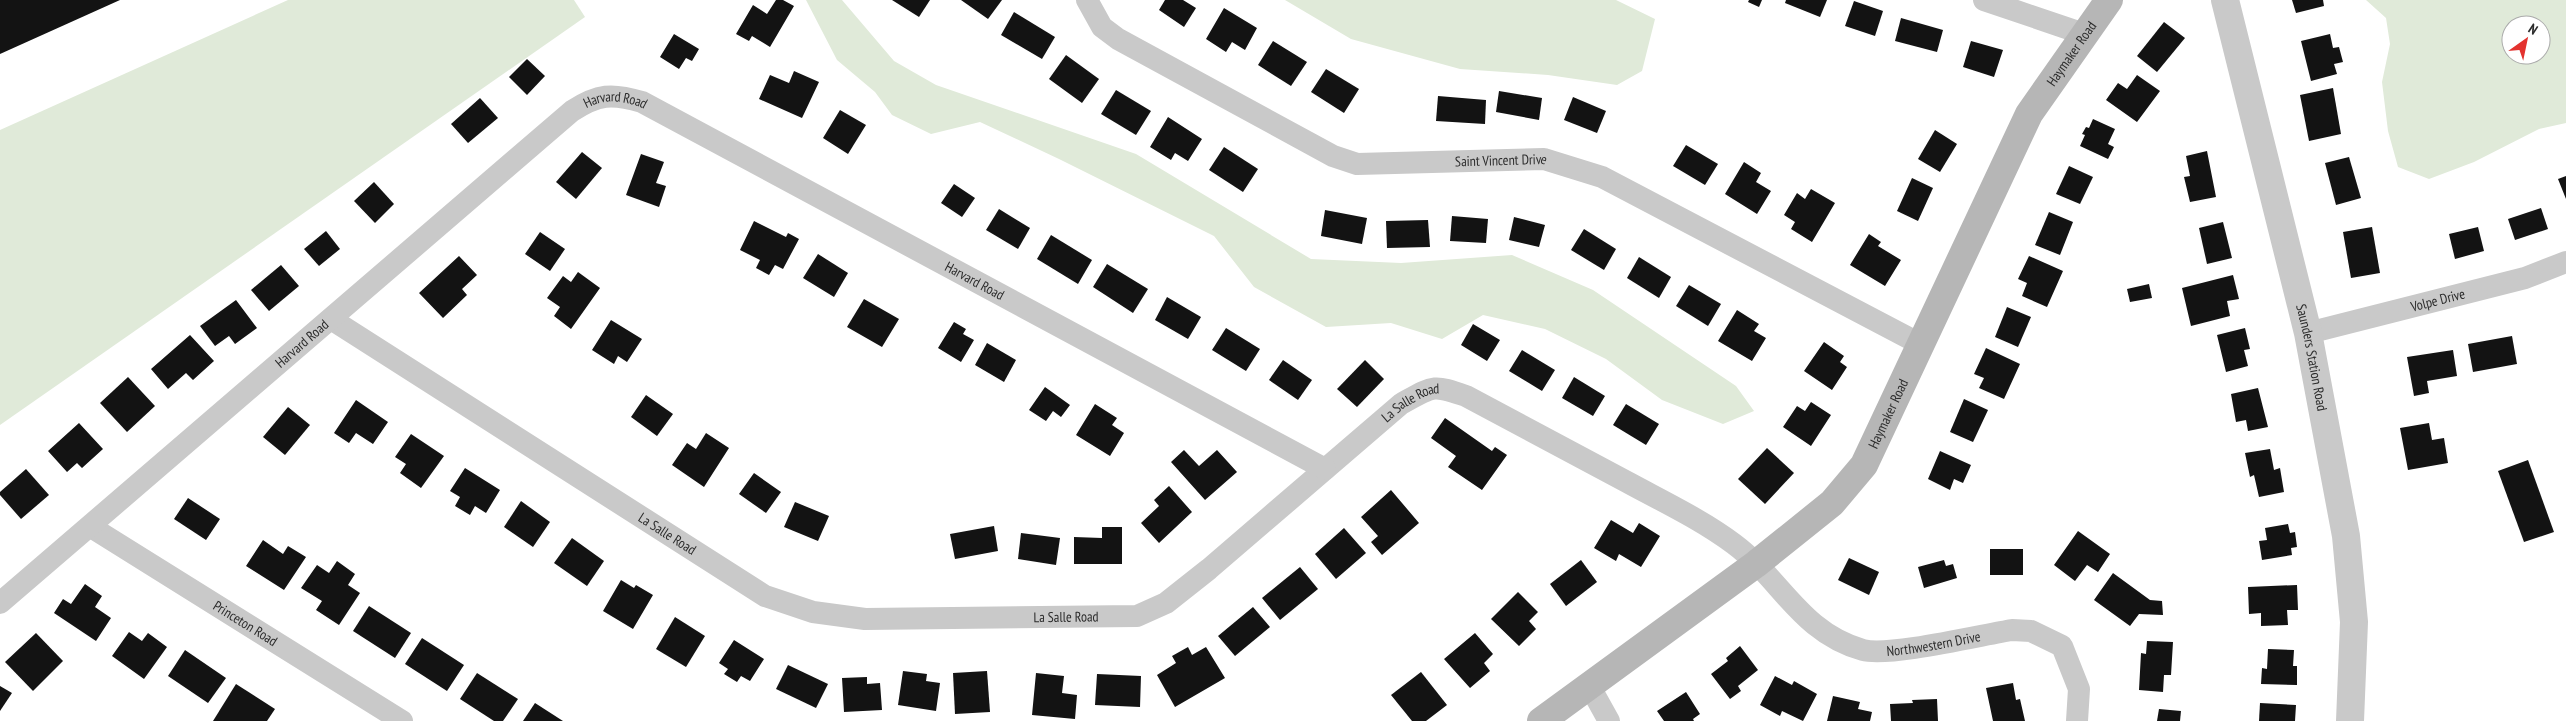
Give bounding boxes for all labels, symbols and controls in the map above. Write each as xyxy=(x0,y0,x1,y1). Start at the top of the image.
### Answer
north arrow xyxy=(2501,15,2551,65)
street label: Haymaker Road xyxy=(2042,18,2100,89)
text: N xyxy=(2525,19,2541,39)
street label: Harvard Road xyxy=(580,87,651,112)
street label: Saint Vincent Drive xyxy=(1455,150,1550,170)
street label: Harvard Road xyxy=(942,257,1007,304)
street label: Volpe Drive xyxy=(2408,284,2467,316)
street label: Saunders Station Road xyxy=(2292,302,2331,412)
street label: Harvard Road xyxy=(271,316,332,371)
street label: Haymaker Road xyxy=(1864,376,1912,451)
street label: La Salle Road xyxy=(1378,379,1439,426)
street label: La Salle Road xyxy=(635,509,700,559)
street label: Princeton Road xyxy=(210,597,281,650)
street label: La Salle Road xyxy=(1033,607,1099,626)
street label: Northwestern Drive xyxy=(1886,627,1982,660)

